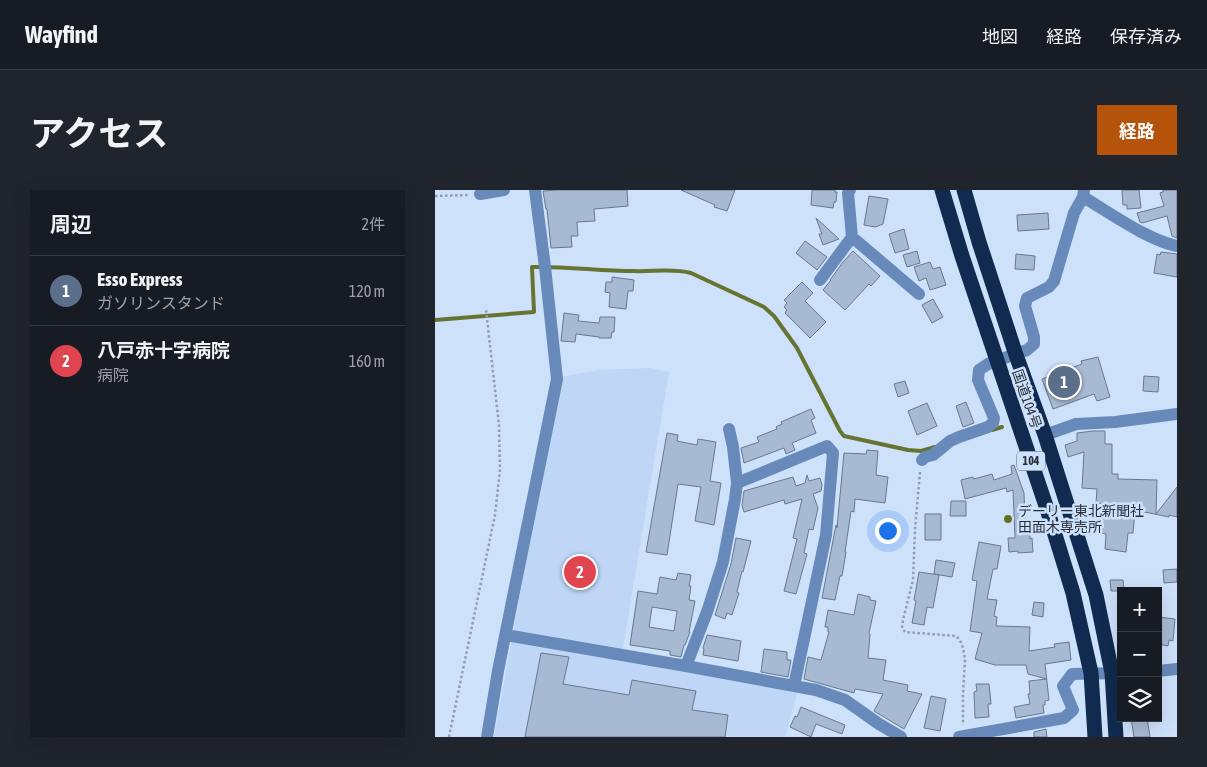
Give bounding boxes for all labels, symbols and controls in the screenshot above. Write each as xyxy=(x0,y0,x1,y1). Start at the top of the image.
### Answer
text: Wayfind xyxy=(25,21,98,48)
text: 地図 xyxy=(982,26,1018,47)
text: 経路 xyxy=(1046,26,1082,47)
text: 保存済み xyxy=(1110,26,1182,47)
button: 経路 xyxy=(1097,105,1177,155)
text: アクセス xyxy=(30,113,168,153)
text: 周辺 xyxy=(50,212,92,236)
text: 2件 xyxy=(361,215,385,233)
text: Esso Express xyxy=(97,268,182,290)
text: 1 xyxy=(62,282,70,300)
text: 120 m xyxy=(349,282,385,300)
text: ガソリンスタンド xyxy=(97,294,225,312)
text: 八戸赤十字病院 xyxy=(97,339,230,361)
text: 2 xyxy=(62,352,70,370)
text: 160 m xyxy=(349,352,385,370)
pin: 1 xyxy=(1048,363,1080,401)
text: 病院 xyxy=(97,366,129,384)
street label: 国道104号 xyxy=(1009,367,1045,431)
road number: 104 xyxy=(1017,452,1045,470)
place label: デーリー東北新聞社 田面木専売所 xyxy=(1018,503,1144,535)
marker: デーリー東北新聞社 田面木専売所 xyxy=(1002,513,1014,525)
your location xyxy=(875,518,901,544)
pin: 2 xyxy=(564,553,596,591)
map controls xyxy=(1117,587,1162,722)
button: + xyxy=(1117,587,1162,632)
button: − xyxy=(1117,632,1162,677)
button: layers xyxy=(1117,677,1162,722)

